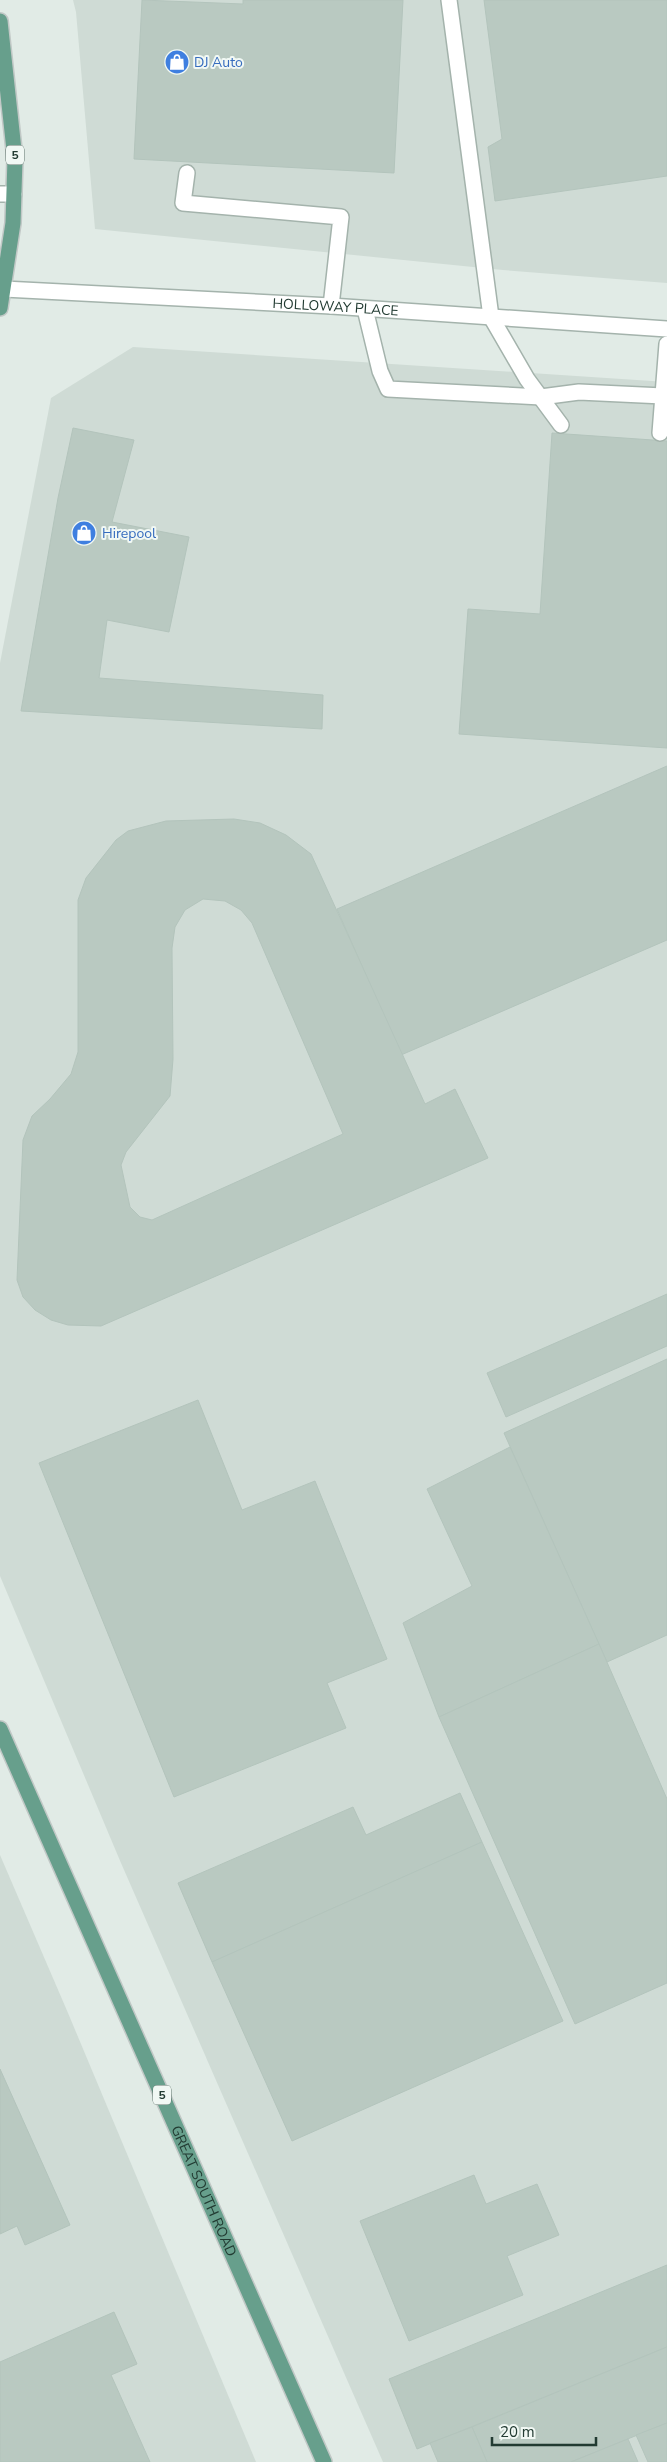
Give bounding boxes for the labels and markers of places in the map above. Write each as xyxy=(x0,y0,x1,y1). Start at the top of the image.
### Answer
shop icon: DJ Auto xyxy=(164,49,190,75)
place label: DJ Auto xyxy=(194,53,243,72)
shop icon: Hirepool xyxy=(71,520,97,546)
place label: Hirepool xyxy=(102,524,157,543)

